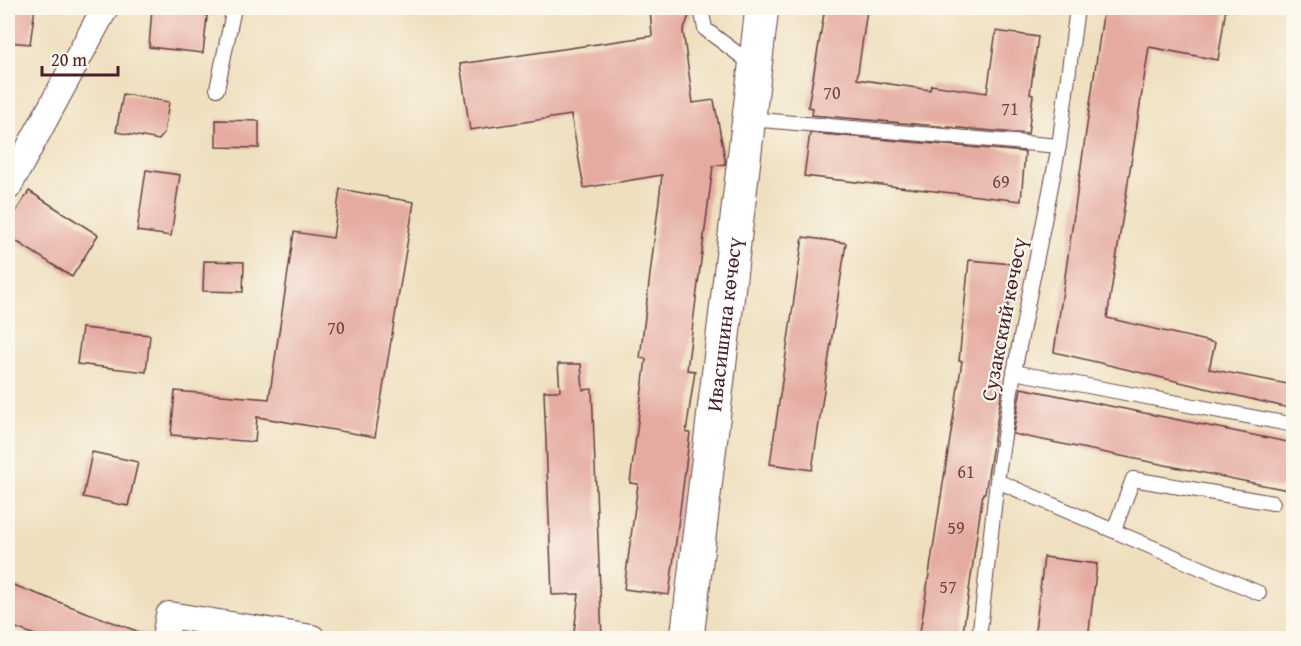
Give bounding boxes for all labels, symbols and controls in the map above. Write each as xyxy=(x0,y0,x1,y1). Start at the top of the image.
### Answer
scale bar xyxy=(42,39,118,77)
text: 20 m xyxy=(51,46,87,73)
house number: 70 xyxy=(823,79,841,106)
house number: 71 xyxy=(1001,95,1019,122)
house number: 69 xyxy=(992,168,1010,195)
street label: Сузакский көчөсү xyxy=(972,234,1035,403)
street label: Ивасишина көчөсү xyxy=(698,235,750,413)
house number: 70 xyxy=(327,314,345,341)
house number: 61 xyxy=(957,458,975,485)
house number: 59 xyxy=(947,514,965,541)
house number: 57 xyxy=(939,573,957,600)

